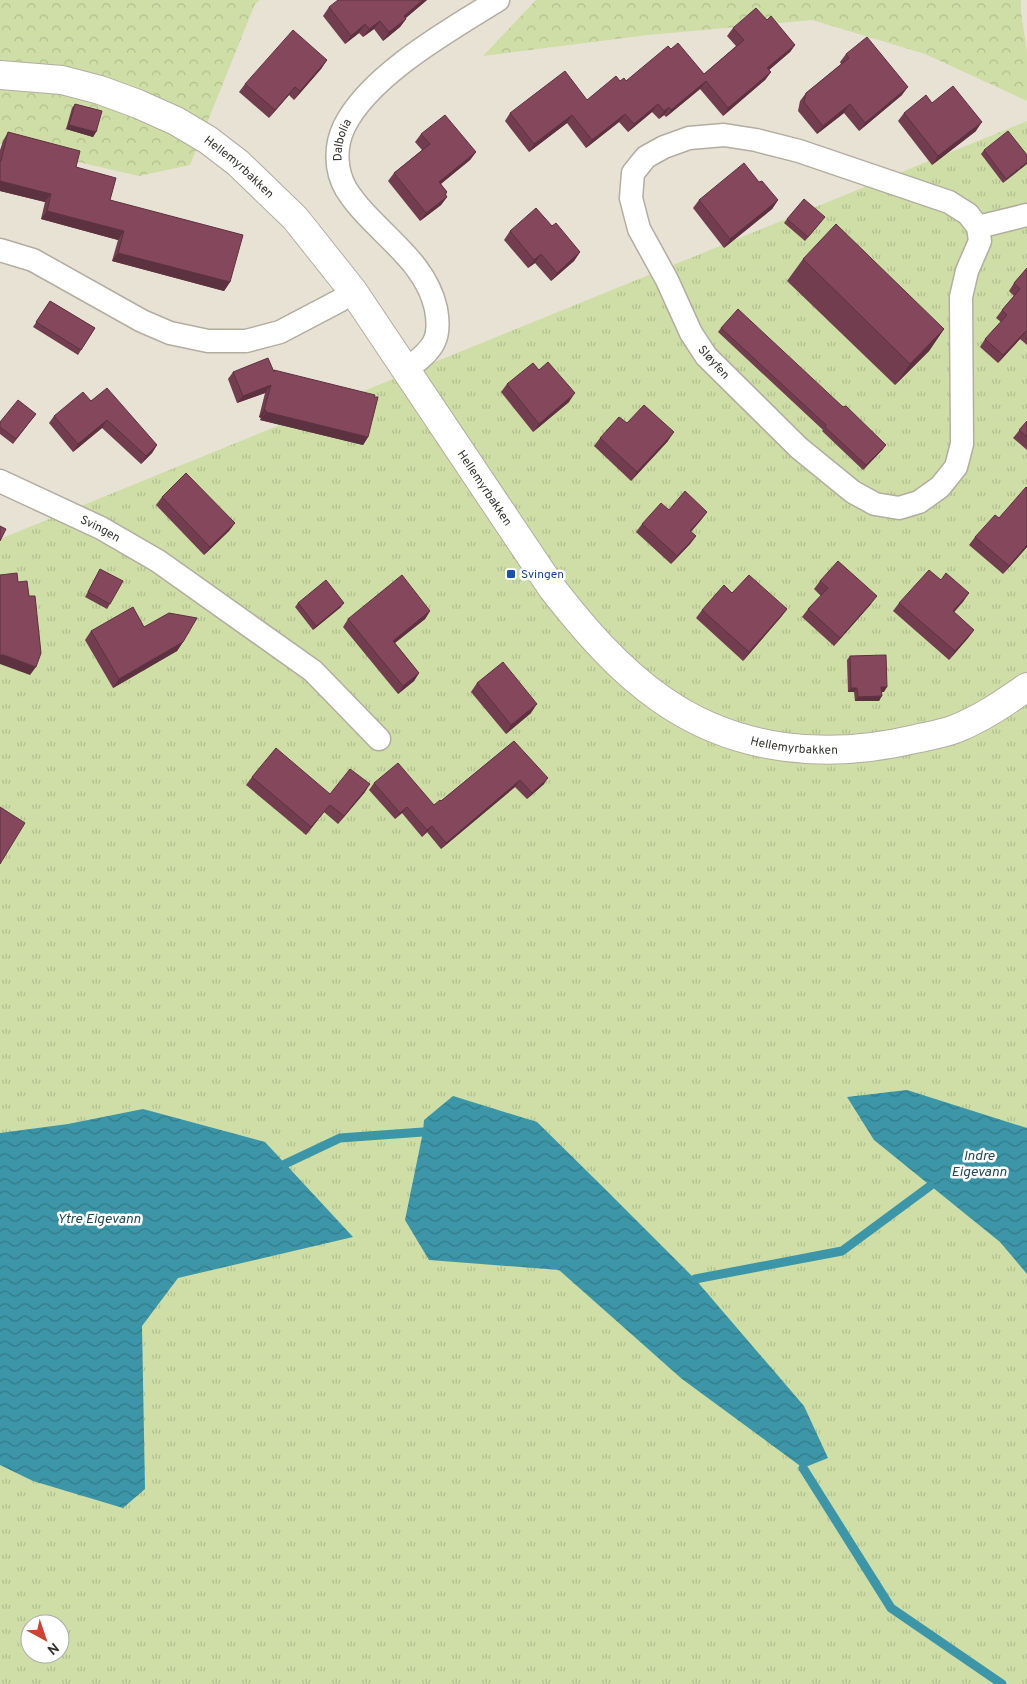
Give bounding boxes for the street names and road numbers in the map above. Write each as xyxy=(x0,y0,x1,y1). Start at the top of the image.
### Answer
street label: Dalbolia xyxy=(330,116,356,161)
street label: Hellemyrbakken xyxy=(200,133,277,202)
street label: Sløyfen xyxy=(694,342,733,383)
street label: Hellemyrbakken xyxy=(453,447,515,529)
street label: Svingen xyxy=(77,512,123,546)
street label: Hellemyrbakken xyxy=(749,734,838,759)

